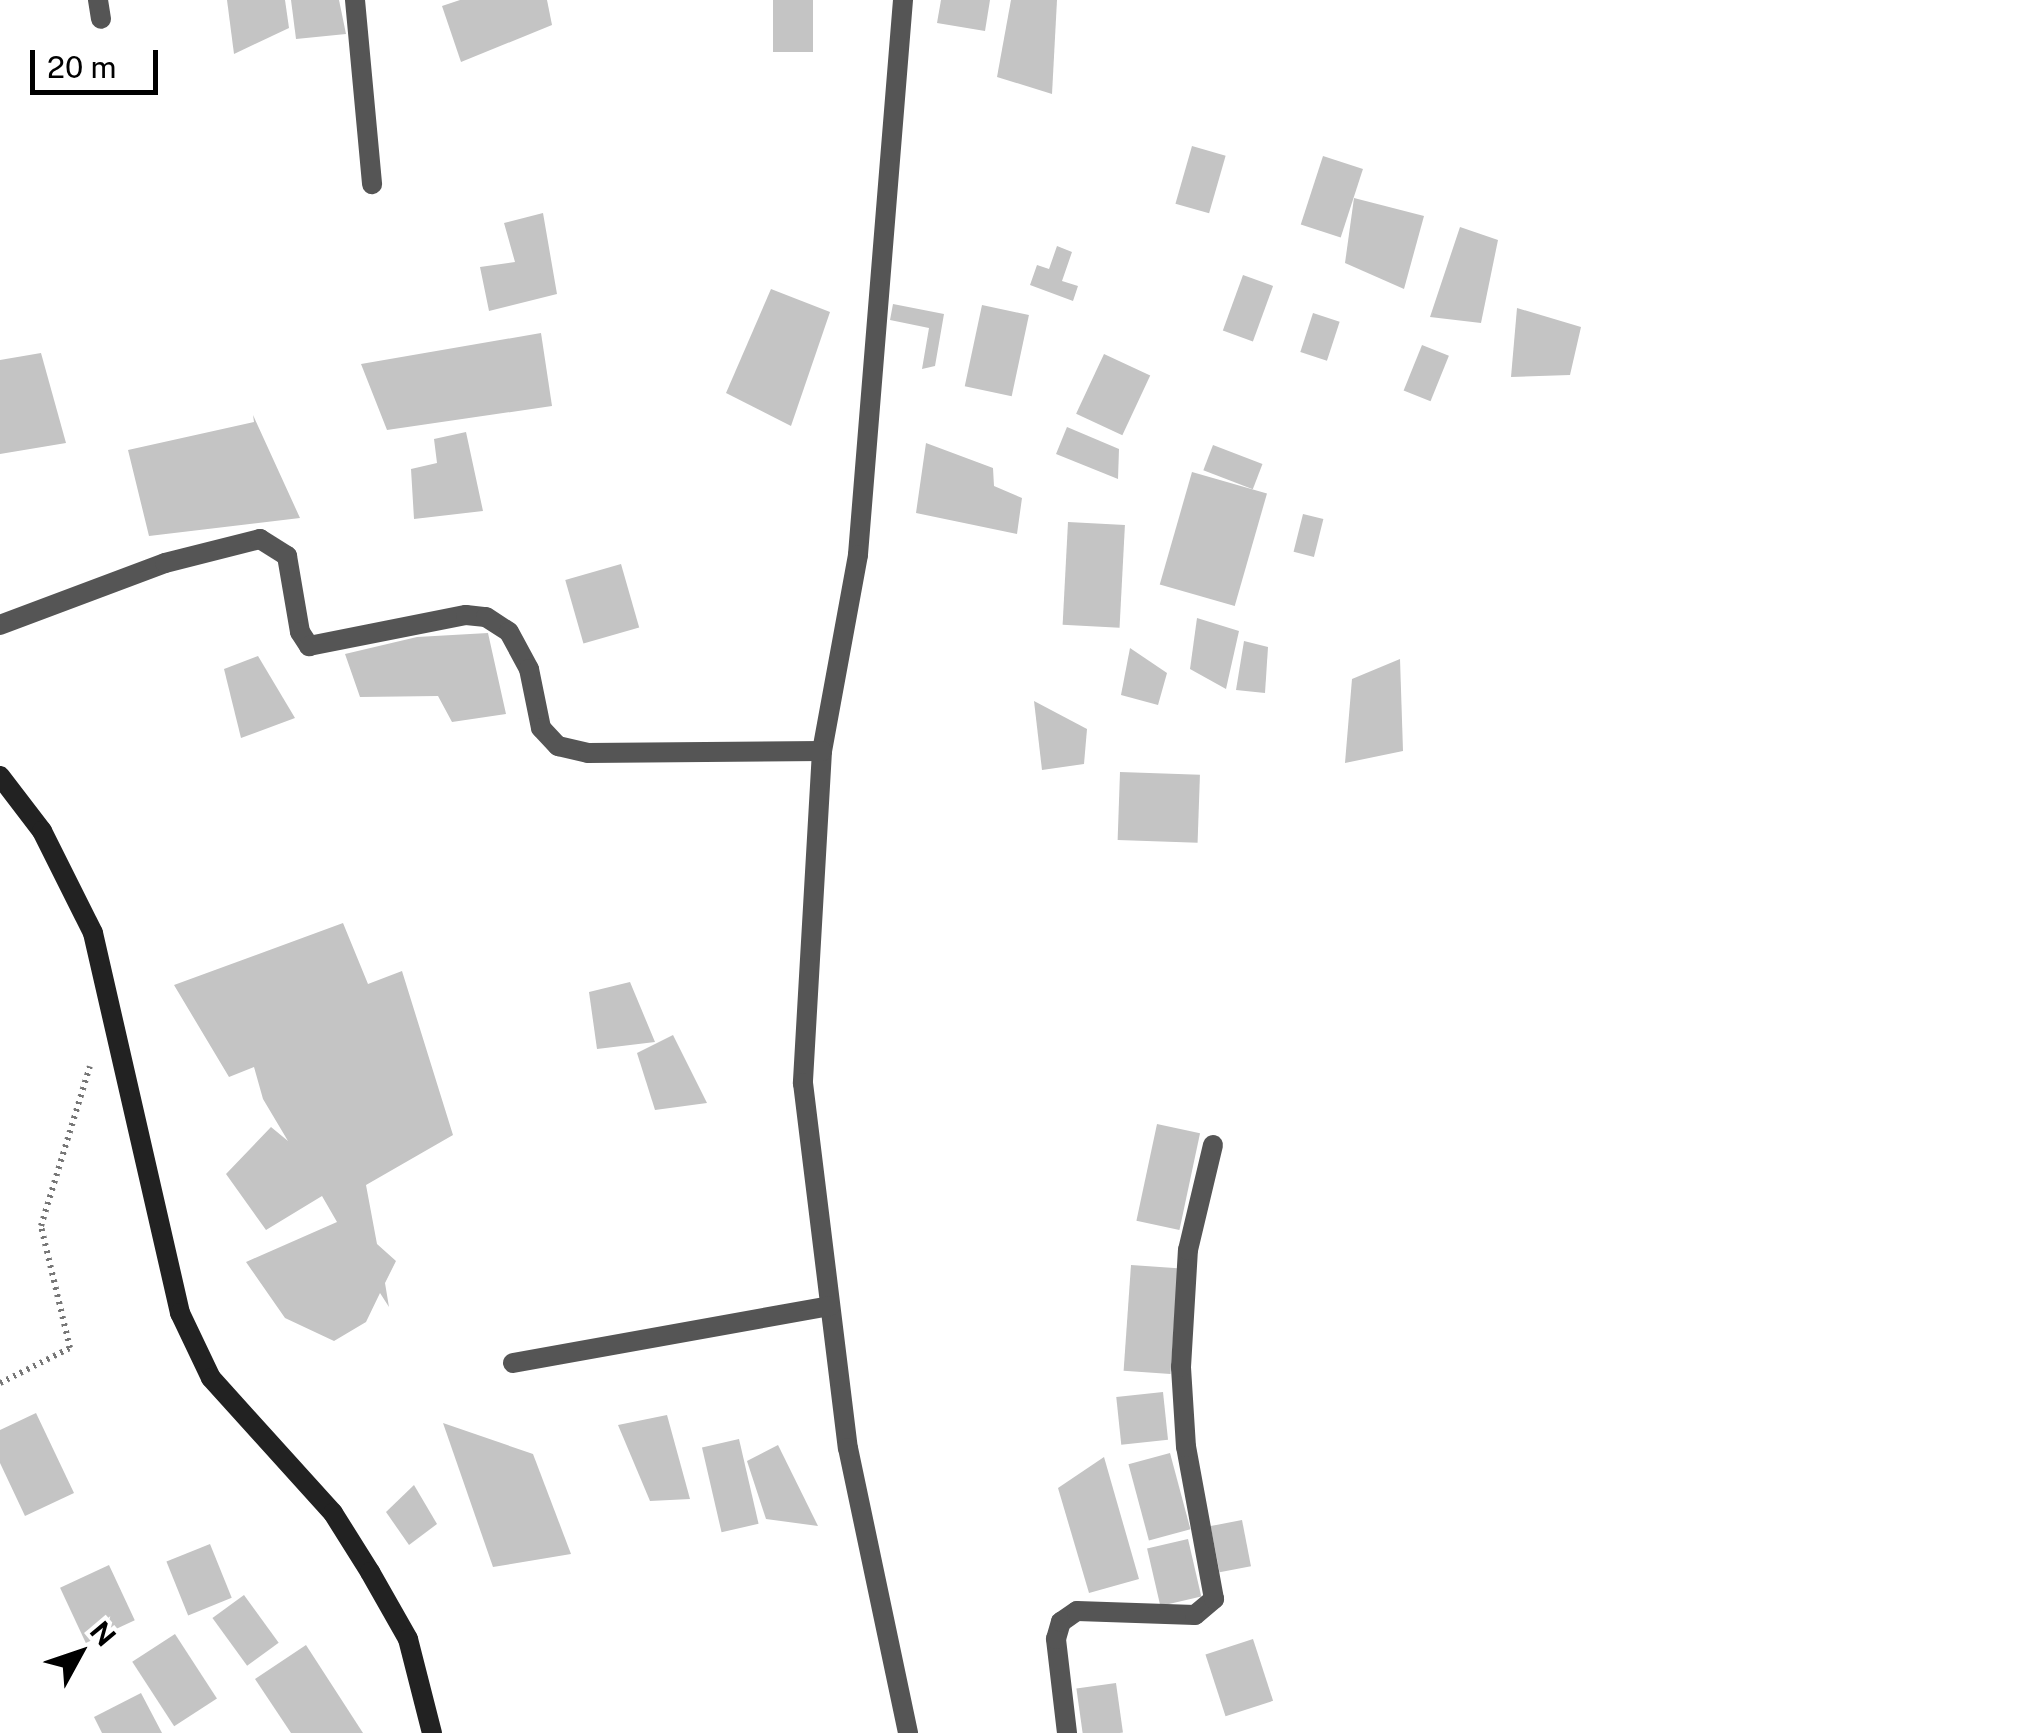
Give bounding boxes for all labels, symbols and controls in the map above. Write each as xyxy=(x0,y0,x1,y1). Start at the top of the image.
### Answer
scale bar xyxy=(35,30,162,92)
text: 20 m xyxy=(47,49,116,85)
north arrow xyxy=(30,1603,130,1703)
text: N xyxy=(84,1614,123,1652)

